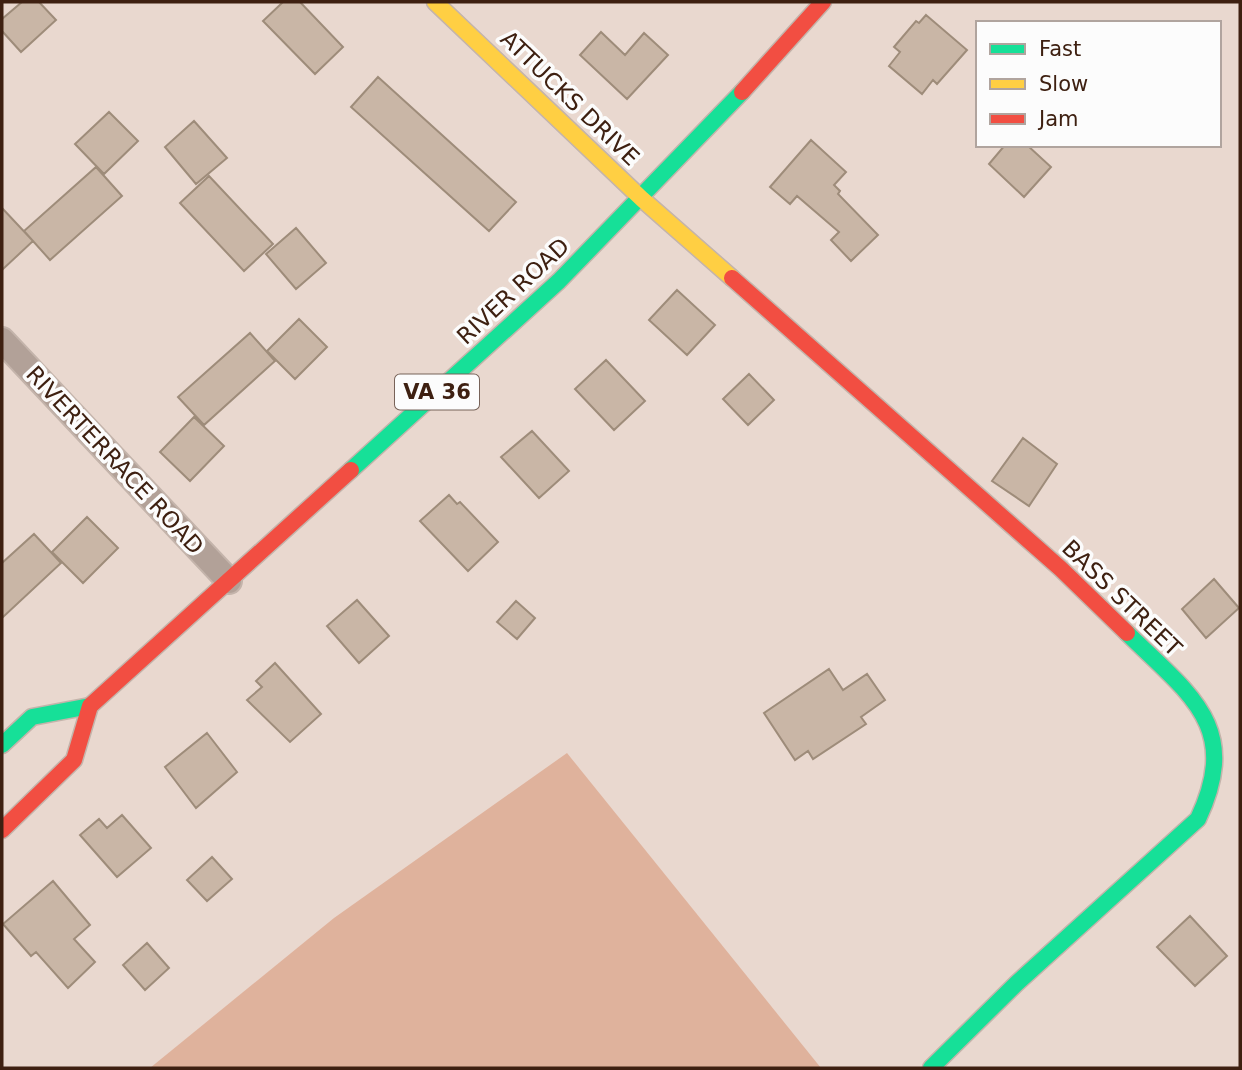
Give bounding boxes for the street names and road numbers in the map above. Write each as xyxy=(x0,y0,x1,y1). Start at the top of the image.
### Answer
street label: ATTUCKS DRIVE xyxy=(495,25,645,171)
street label: RIVER ROAD xyxy=(452,233,574,349)
street label: RIVERTERRACE ROAD xyxy=(21,361,209,559)
road number: VA 36 xyxy=(395,374,479,410)
street label: BASS STREET xyxy=(1057,535,1188,662)

